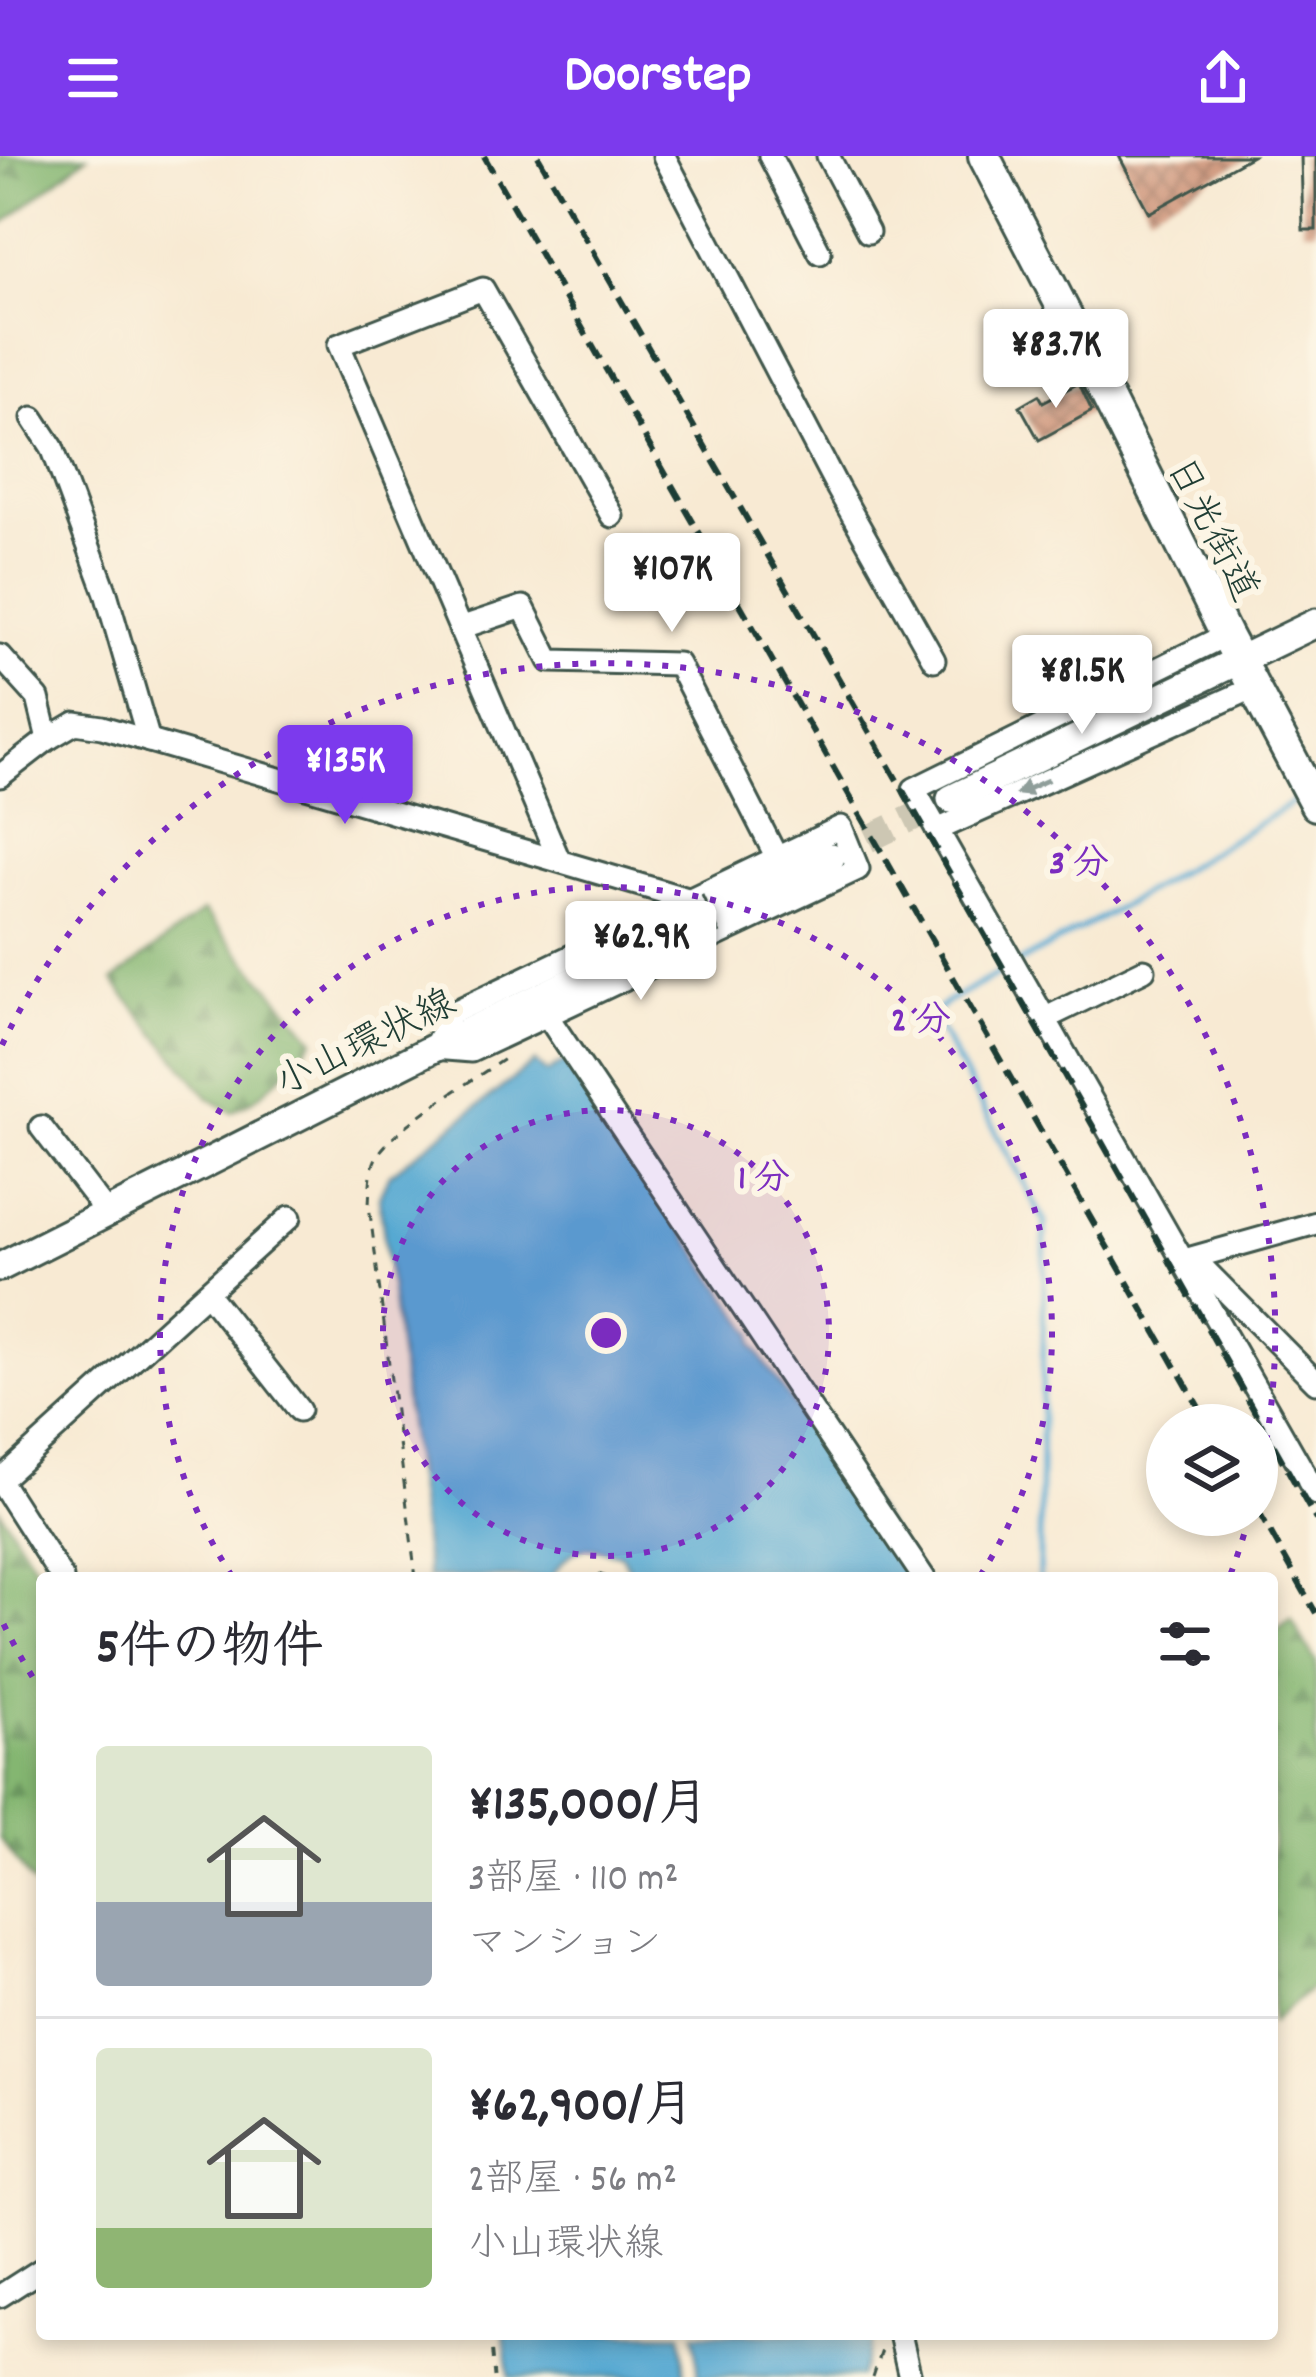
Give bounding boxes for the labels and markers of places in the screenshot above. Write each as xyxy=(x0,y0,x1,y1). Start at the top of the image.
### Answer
pin: ¥83.7K xyxy=(958,309,1154,411)
pin: ¥107K xyxy=(588,533,756,635)
pin: ¥81.5K xyxy=(984,635,1180,737)
pin: ¥135K xyxy=(261,725,429,827)
pin: ¥62.9K xyxy=(543,901,739,1003)
centre of rings xyxy=(585,1312,627,1354)

